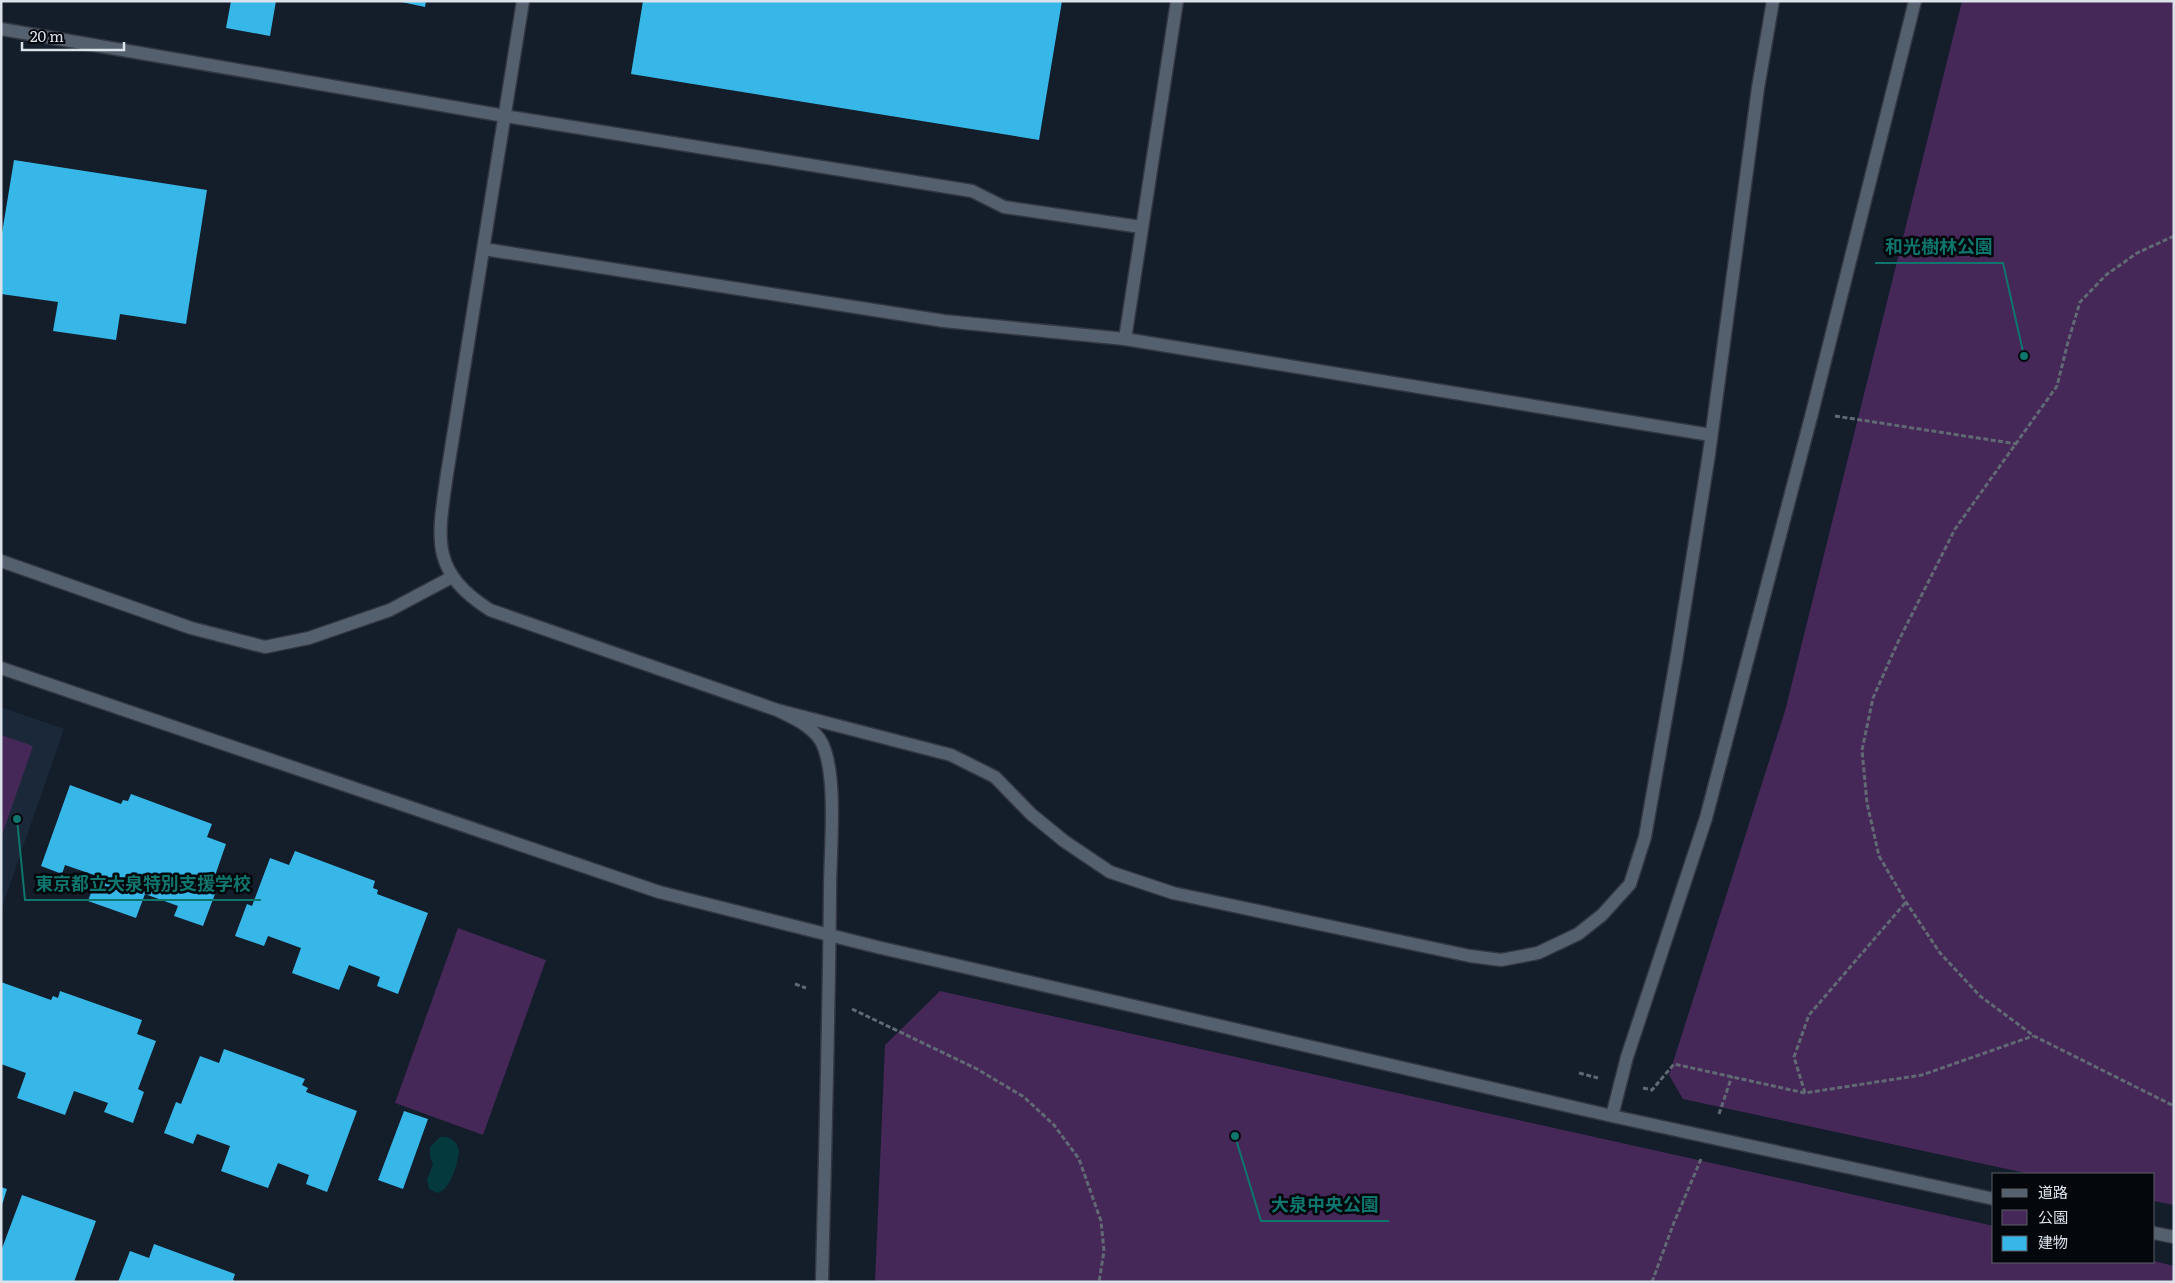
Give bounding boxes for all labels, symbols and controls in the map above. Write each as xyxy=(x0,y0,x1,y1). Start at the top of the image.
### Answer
scale bar xyxy=(22,20,125,52)
text: 20 m xyxy=(30,24,64,47)
callout: 和光樹林公園 xyxy=(1875,230,2003,263)
text: 和光樹林公園 xyxy=(1885,232,1993,259)
callout: 東京都立大泉特別支援学校 xyxy=(25,867,261,900)
text: 東京都立大泉特別支援学校 xyxy=(35,869,251,896)
legend xyxy=(1992,1173,2155,1263)
text: 道路 xyxy=(2038,1180,2068,1203)
callout: 大泉中央公園 xyxy=(1261,1188,1389,1221)
text: 大泉中央公園 xyxy=(1271,1190,1379,1217)
text: 公園 xyxy=(2038,1205,2068,1228)
text: 建物 xyxy=(2038,1230,2068,1253)

